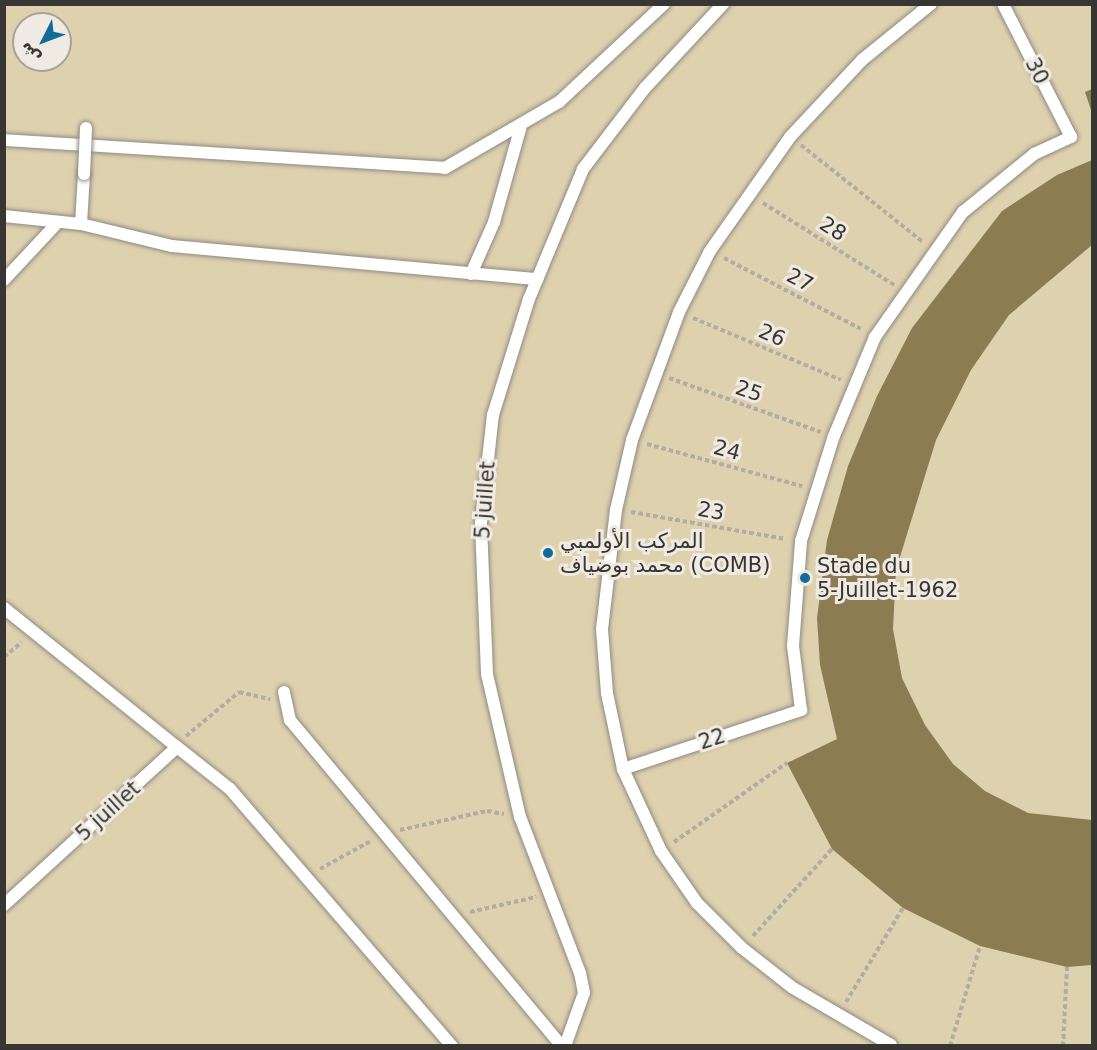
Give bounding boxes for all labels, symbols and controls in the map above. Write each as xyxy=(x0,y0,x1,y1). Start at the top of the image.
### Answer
north arrow xyxy=(12,12,72,72)
text: ش xyxy=(15,38,44,68)
street label: 30 xyxy=(1020,53,1054,89)
street label: 28 xyxy=(815,211,851,247)
street label: 27 xyxy=(782,263,818,297)
street label: 26 xyxy=(755,318,789,352)
street label: 25 xyxy=(732,375,766,407)
street label: 24 xyxy=(711,434,743,466)
street label: 5 juillet xyxy=(470,460,500,540)
street label: 23 xyxy=(696,496,726,526)
place label: المركب الأولمبي محمد بوضياف (COMB) xyxy=(560,528,770,578)
marker: المركب الأولمبي محمد بوضياف (COMB) xyxy=(541,546,555,560)
place label: Stade du 5-Juillet-1962 xyxy=(817,553,958,603)
marker: Stade du 5-Juillet-1962 xyxy=(798,571,812,585)
street label: 22 xyxy=(695,723,729,755)
street label: 5 juillet xyxy=(71,776,145,846)

